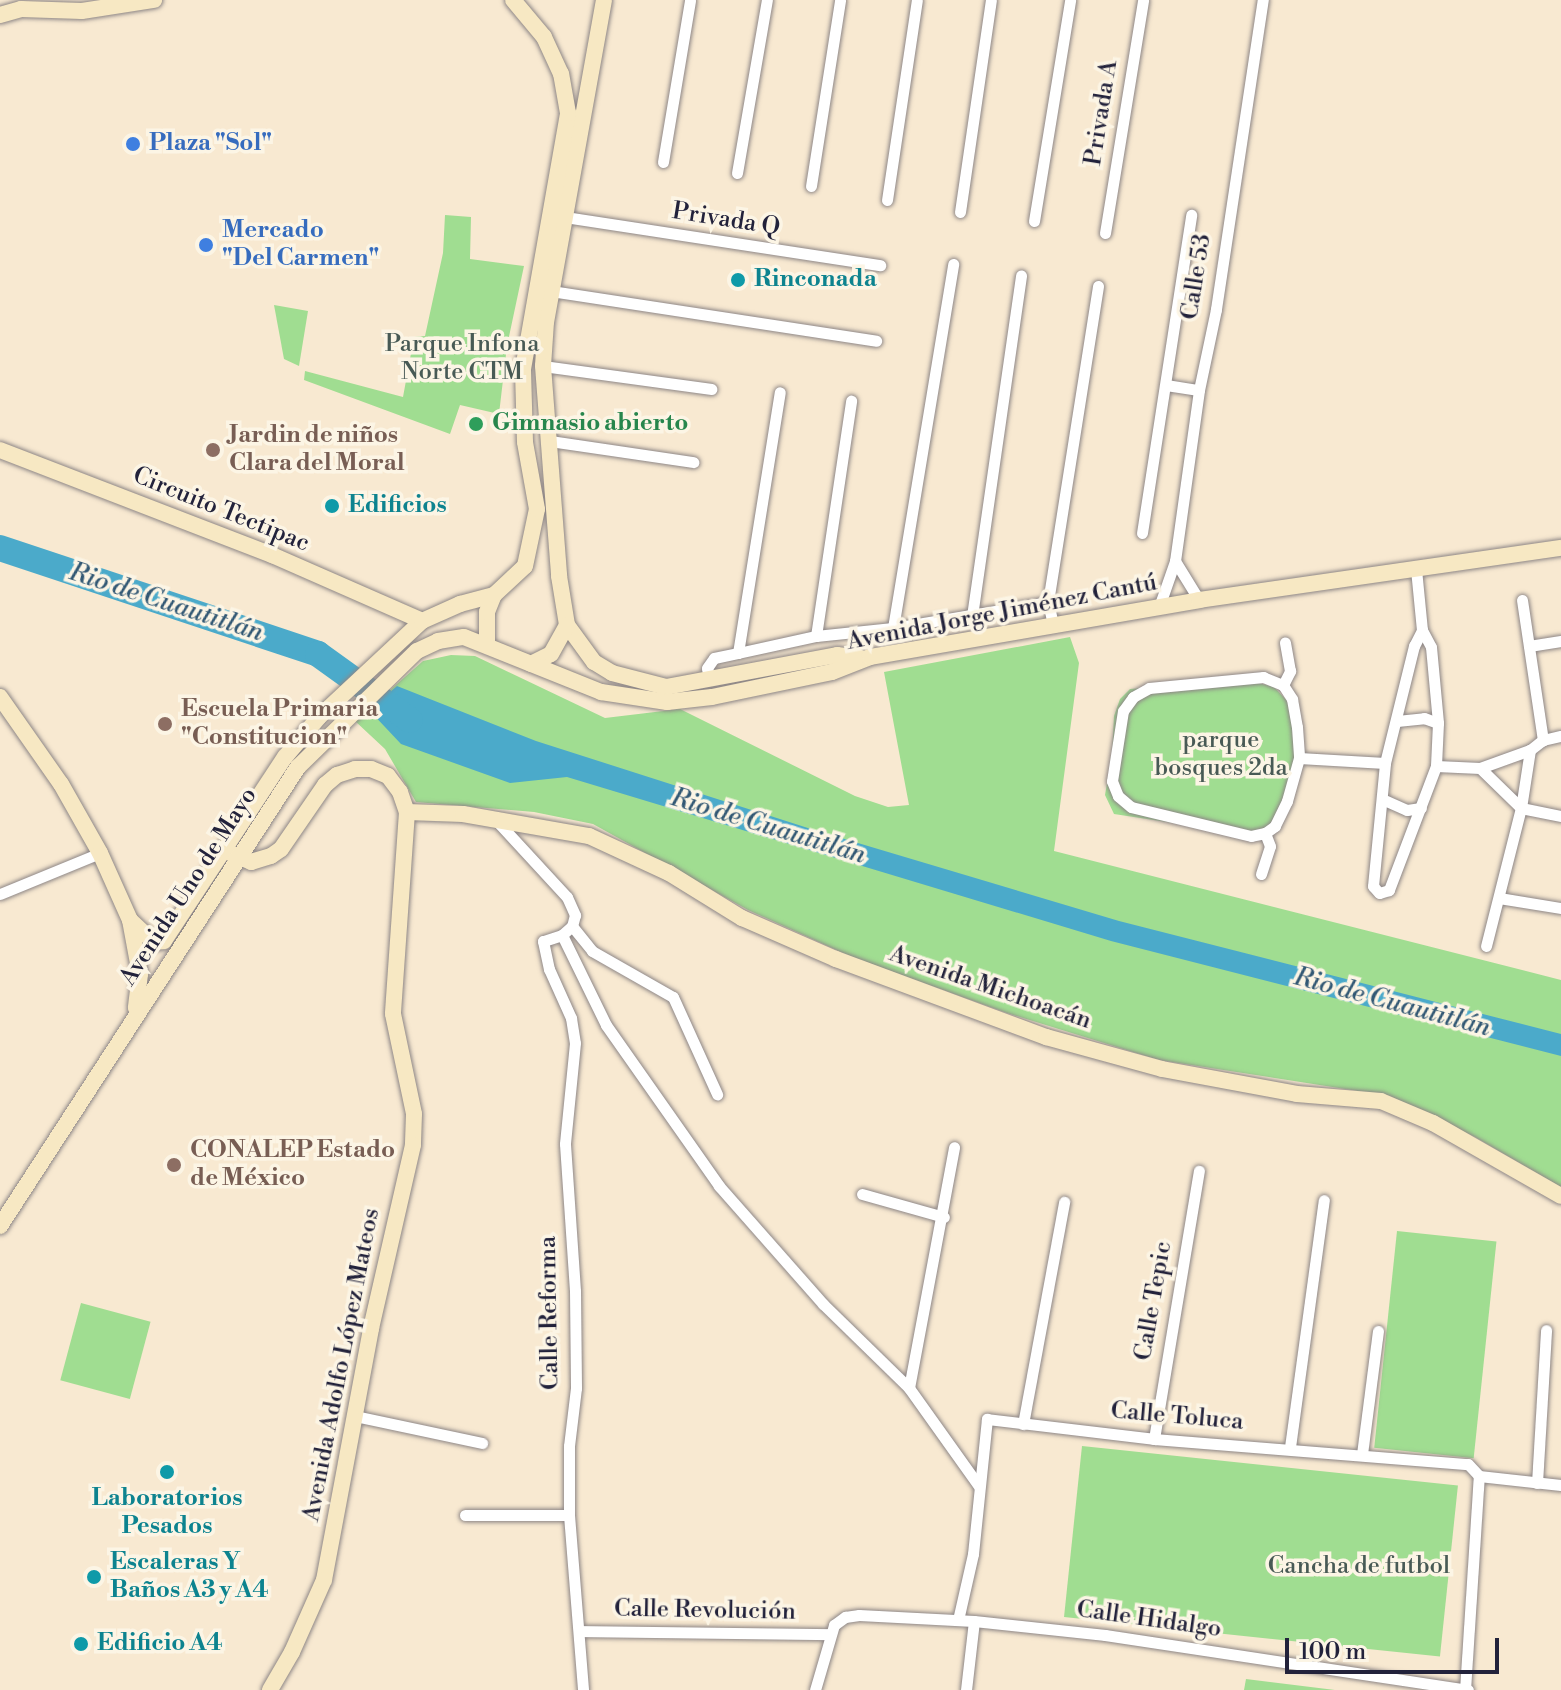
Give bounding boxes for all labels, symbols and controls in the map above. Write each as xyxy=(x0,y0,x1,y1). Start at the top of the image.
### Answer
street label: Privada A xyxy=(1079,58,1125,168)
place label: Plaza "Sol" xyxy=(149,130,272,158)
marker: Plaza "Sol" xyxy=(124,135,142,153)
street label: Privada Q xyxy=(670,197,782,243)
place label: Mercado "Del Carmen" xyxy=(222,217,379,273)
street label: Calle 53 xyxy=(1176,232,1218,322)
marker: Mercado "Del Carmen" xyxy=(197,236,215,254)
place label: Rinconada xyxy=(754,266,877,294)
marker: Rinconada xyxy=(729,271,747,289)
park label: Parque Infona Norte CTM xyxy=(385,331,539,387)
place label: Gimnasio abierto xyxy=(492,410,688,438)
marker: Gimnasio abierto xyxy=(467,415,485,433)
place label: Jardin de niños Clara del Moral xyxy=(229,422,405,478)
marker: Jardin de niños Clara del Moral xyxy=(204,441,222,459)
street label: Circuito Tectipac xyxy=(128,461,314,559)
place label: Edificios xyxy=(348,492,447,520)
marker: Edificios xyxy=(323,497,341,515)
water label: Rio de Cuautitlán xyxy=(65,557,267,649)
street label: Avenida Jorge Jiménez Cantú xyxy=(845,569,1159,657)
place label: Escuela Primaria "Constitucion" xyxy=(181,696,378,752)
marker: Escuela Primaria "Constitucion" xyxy=(156,715,174,733)
park label: parque bosques 2da xyxy=(1154,727,1288,783)
street label: Avenida Uno de Mayo xyxy=(114,783,264,991)
water label: Rio de Cuautitlán xyxy=(667,783,869,871)
street label: Avenida Michoacán xyxy=(885,940,1095,1036)
water label: Rio de Cuautitlán xyxy=(1290,962,1494,1044)
place label: CONALEP Estado de México xyxy=(190,1137,395,1193)
marker: CONALEP Estado de México xyxy=(165,1156,183,1174)
street label: Avenida Adolfo López Mateos xyxy=(297,1206,387,1524)
street label: Calle Reforma xyxy=(534,1236,566,1390)
street label: Calle Tepic xyxy=(1129,1239,1179,1363)
street label: Calle Toluca xyxy=(1109,1397,1245,1437)
marker: Laboratorios Pesados xyxy=(158,1463,176,1481)
place label: Laboratorios Pesados xyxy=(92,1485,242,1541)
place label: Escaleras Y Baños A3 y A4 xyxy=(110,1549,269,1605)
park label: Cancha de futbol xyxy=(1268,1553,1450,1581)
marker: Escaleras Y Baños A3 y A4 xyxy=(85,1568,103,1586)
street label: Calle Revolución xyxy=(614,1595,796,1627)
street label: Calle Hidalgo xyxy=(1075,1596,1223,1644)
scale bar xyxy=(1289,1622,1503,1672)
place label: Edificio A4 xyxy=(97,1630,223,1658)
marker: Edificio A4 xyxy=(72,1635,90,1653)
text: 100 m xyxy=(1299,1637,1366,1667)

